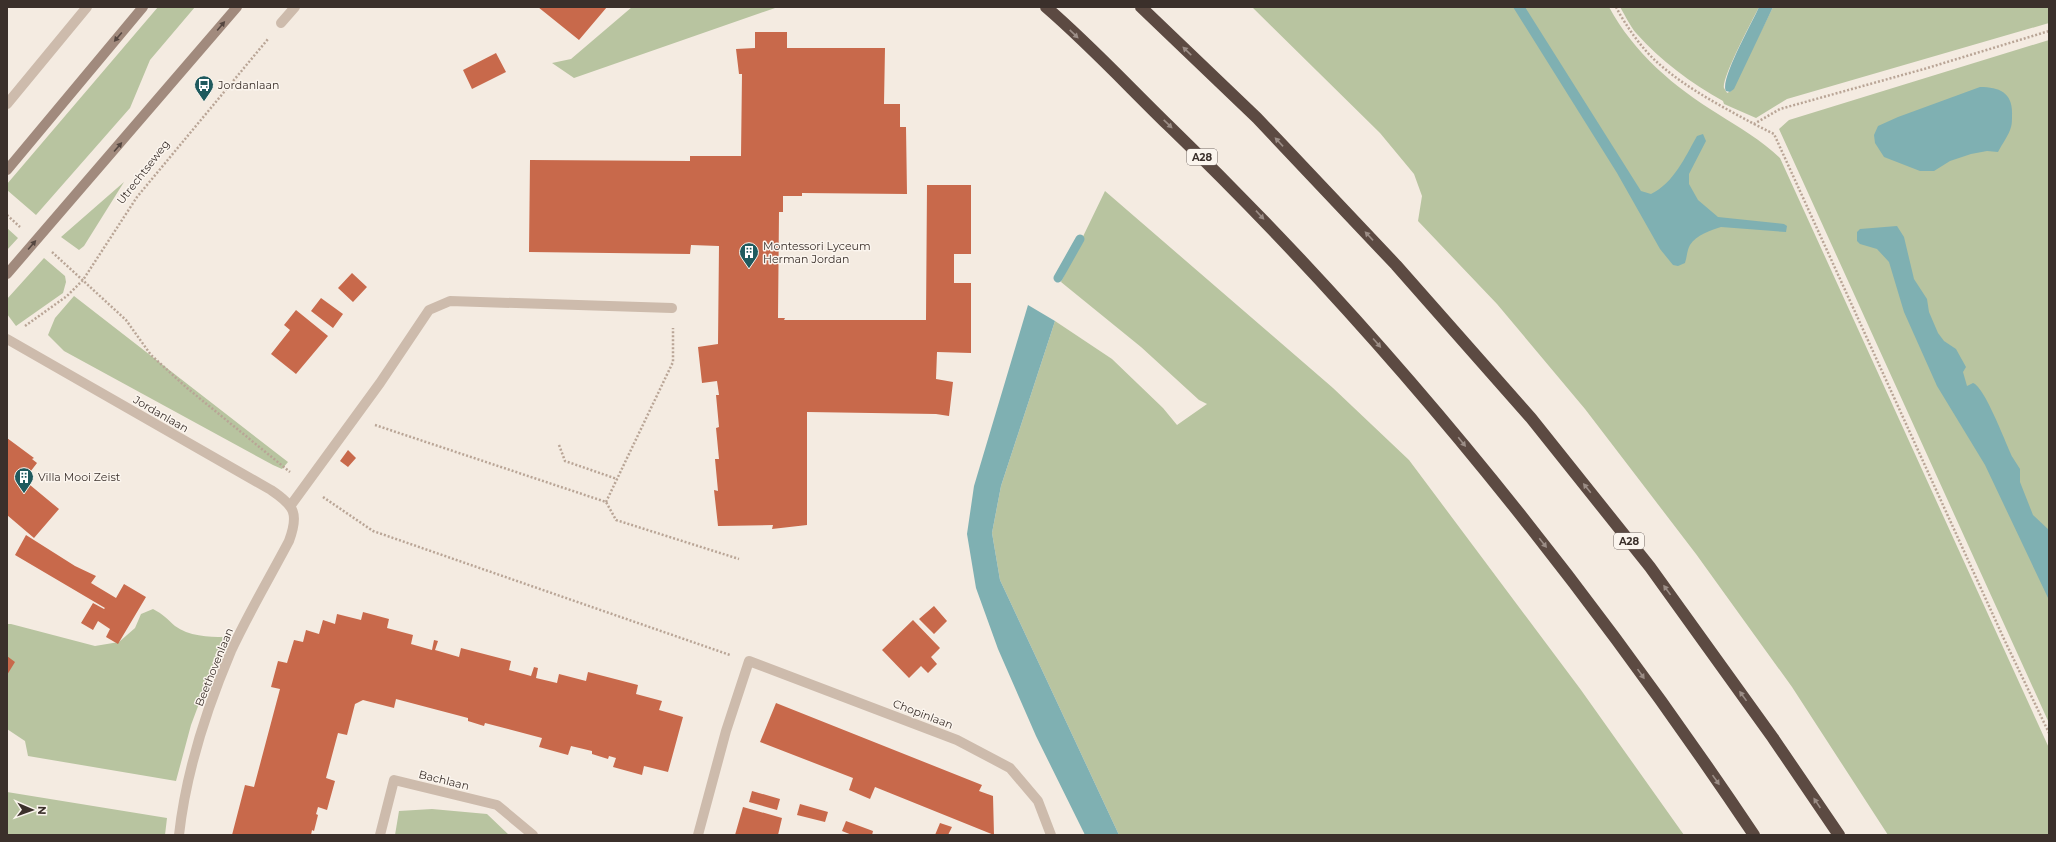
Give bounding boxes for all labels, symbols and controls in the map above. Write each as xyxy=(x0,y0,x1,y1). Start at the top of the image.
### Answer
one-way arrow xyxy=(216,21,225,31)
one-way arrow xyxy=(1069,29,1079,39)
one-way arrow xyxy=(113,31,122,42)
one-way arrow xyxy=(1182,46,1192,56)
bus stop icon: Jordanlaan xyxy=(193,74,215,102)
place label: Jordanlaan xyxy=(217,78,279,92)
one-way arrow xyxy=(1163,119,1173,129)
street label: Utrechtseweg xyxy=(114,137,172,207)
one-way arrow xyxy=(1275,137,1284,147)
one-way arrow xyxy=(113,141,122,152)
road number: A28 xyxy=(1187,149,1217,165)
one-way arrow xyxy=(1255,211,1264,220)
one-way arrow xyxy=(1364,231,1374,241)
one-way arrow xyxy=(28,239,37,250)
place label: Montessori Lyceum Herman Jordan xyxy=(763,239,871,266)
building icon: Montessori Lyceum Herman Jordan xyxy=(738,241,760,269)
one-way arrow xyxy=(1373,338,1382,349)
street label: Jordanlaan xyxy=(130,392,191,435)
one-way arrow xyxy=(1457,436,1466,447)
building icon: Villa Mooi Zeist xyxy=(13,466,35,494)
place label: Villa Mooi Zeist xyxy=(38,470,121,484)
one-way arrow xyxy=(1583,483,1592,494)
road number: A28 xyxy=(1614,533,1644,549)
one-way arrow xyxy=(1539,538,1547,549)
one-way arrow xyxy=(1663,585,1671,596)
street label: Beethovenlaan xyxy=(192,626,236,708)
one-way arrow xyxy=(1637,669,1645,679)
one-way arrow xyxy=(1739,691,1747,701)
street label: Chopinlaan xyxy=(891,696,955,732)
street label: Bachlaan xyxy=(417,767,471,793)
one-way arrow xyxy=(1712,775,1720,786)
north arrow xyxy=(12,790,52,830)
one-way arrow xyxy=(1813,798,1821,808)
text: N xyxy=(35,806,49,815)

